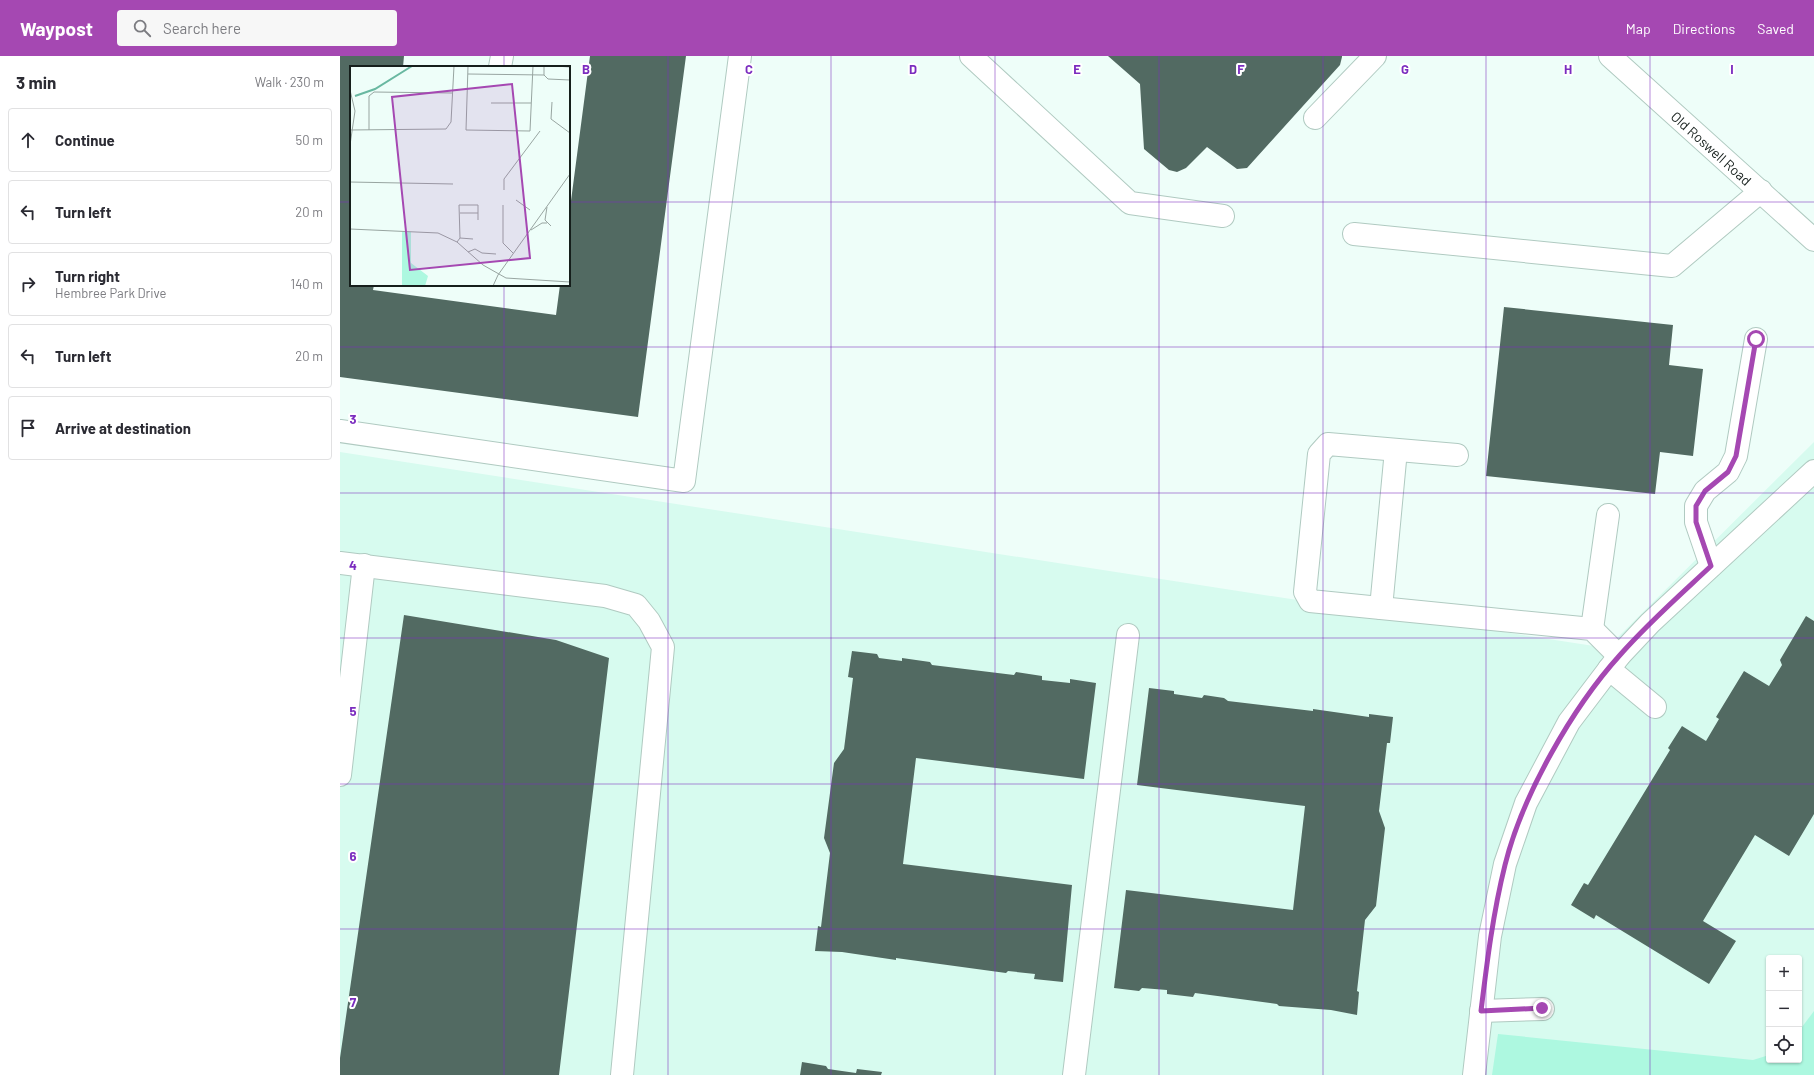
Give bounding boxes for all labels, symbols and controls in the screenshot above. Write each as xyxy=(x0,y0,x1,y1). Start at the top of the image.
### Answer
search box xyxy=(117,10,397,46)
text: Waypost xyxy=(20,17,93,40)
icon: search xyxy=(131,17,153,39)
text: Search here xyxy=(163,19,241,37)
text: Map xyxy=(1626,20,1651,37)
text: Directions xyxy=(1673,20,1735,37)
text: Saved xyxy=(1757,20,1794,37)
text: B xyxy=(582,61,590,77)
text: C xyxy=(745,61,753,77)
text: D xyxy=(909,61,917,77)
text: E xyxy=(1073,61,1081,77)
text: F xyxy=(1237,61,1245,77)
text: G xyxy=(1401,61,1409,77)
text: H xyxy=(1564,61,1572,77)
text: I xyxy=(1730,61,1734,77)
inset map xyxy=(350,66,570,286)
text: 3 min xyxy=(16,72,56,92)
text: Walk · 230 m xyxy=(255,74,324,90)
street label: Old Roswell Road xyxy=(1668,107,1755,188)
icon: ahead xyxy=(17,129,39,151)
text: Continue xyxy=(55,131,115,149)
text: 50 m xyxy=(296,132,323,148)
icon: left xyxy=(17,201,39,223)
text: Turn left xyxy=(55,203,111,221)
text: 20 m xyxy=(295,204,323,220)
text: Turn right xyxy=(55,267,120,285)
icon: right xyxy=(17,273,39,295)
text: 140 m xyxy=(291,276,323,292)
text: Hembree Park Drive xyxy=(55,285,167,301)
route start xyxy=(1747,330,1765,348)
icon: left xyxy=(17,345,39,367)
text: Turn left xyxy=(55,347,111,365)
text: 20 m xyxy=(295,348,323,364)
text: 3 xyxy=(349,411,357,427)
icon: arrive xyxy=(17,417,39,439)
text: Arrive at destination xyxy=(55,419,191,437)
text: 4 xyxy=(349,557,357,573)
text: 5 xyxy=(349,703,357,719)
text: 6 xyxy=(350,848,357,864)
map controls xyxy=(1766,955,1802,1063)
button: + xyxy=(1766,955,1802,991)
button: − xyxy=(1766,991,1802,1027)
text: 7 xyxy=(350,994,357,1010)
route end xyxy=(1533,999,1551,1017)
button: locate xyxy=(1766,1027,1802,1063)

